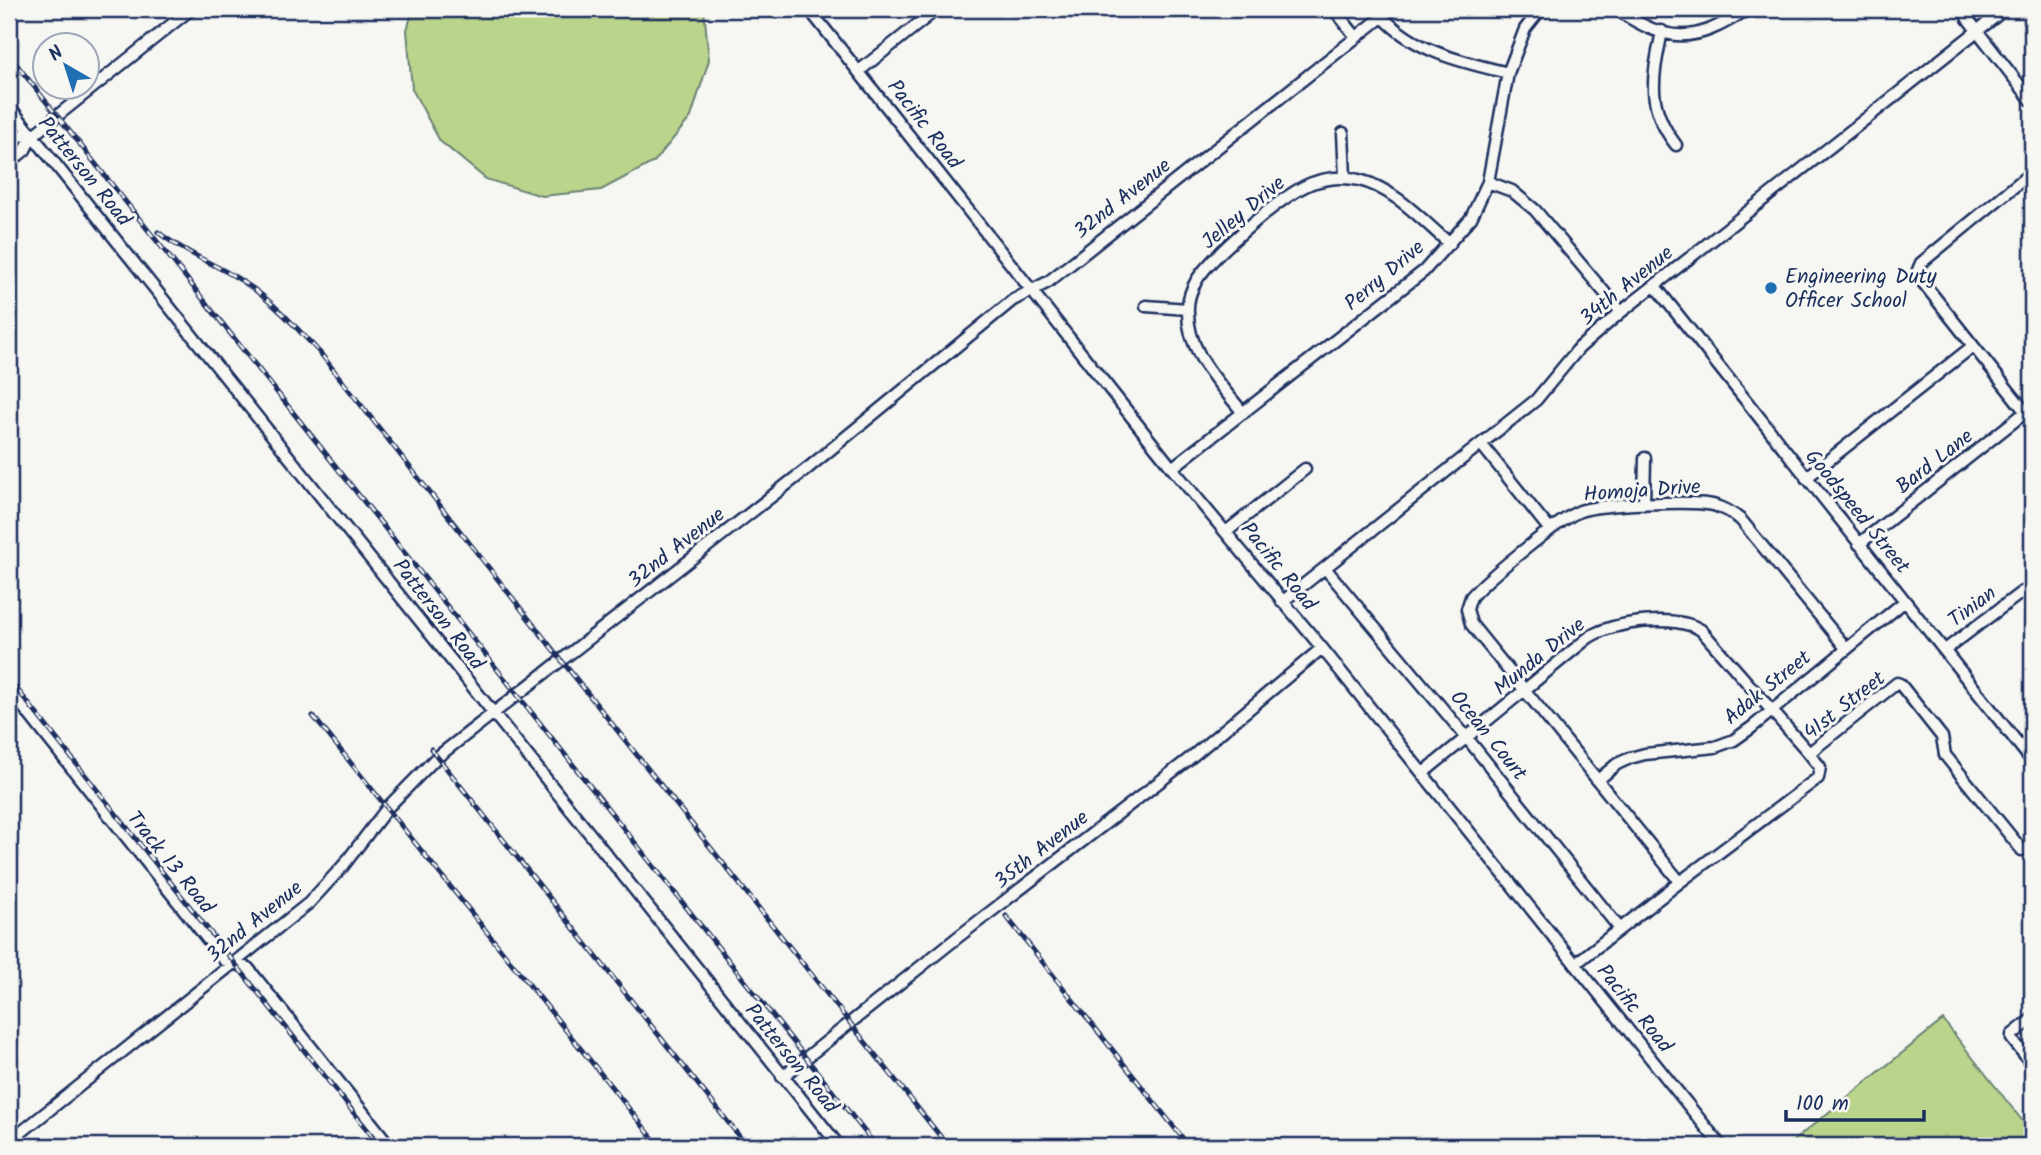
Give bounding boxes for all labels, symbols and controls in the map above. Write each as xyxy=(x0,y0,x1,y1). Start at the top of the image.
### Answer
north arrow xyxy=(32,32,102,102)
text: N xyxy=(42,39,71,70)
street label: Pacific Road xyxy=(878,73,970,177)
street label: Patterson Road xyxy=(29,109,139,235)
street label: 32nd Avenue xyxy=(1067,150,1179,248)
street label: Jelley Drive xyxy=(1195,168,1294,258)
street label: Perry Drive xyxy=(1337,232,1433,320)
street label: 34th Avenue xyxy=(1573,237,1682,335)
place label: Engineering Duty Officer School xyxy=(1785,261,1937,318)
marker: Engineering Duty Officer School xyxy=(1763,280,1779,296)
street label: Bard Lane xyxy=(1889,421,1981,503)
street label: Goodspeed Street xyxy=(1796,442,1918,582)
street label: Homoja Drive xyxy=(1582,471,1702,512)
street label: 32nd Avenue xyxy=(621,499,733,597)
street label: Pacific Road xyxy=(1231,515,1325,619)
street label: Patterson Road xyxy=(384,552,492,678)
street label: Tinian xyxy=(1942,578,2004,636)
street label: Munda Drive xyxy=(1487,609,1594,705)
street label: Adak Street xyxy=(1717,642,1820,734)
street label: 41st Street xyxy=(1797,663,1894,749)
street label: Ocean Court xyxy=(1441,683,1535,789)
street label: 35th Avenue xyxy=(987,802,1097,898)
street label: Track 13 Road xyxy=(118,804,222,922)
street label: 32nd Avenue xyxy=(199,872,311,972)
street label: Pacific Road xyxy=(1587,957,1681,1061)
street label: Patterson Road xyxy=(736,996,846,1122)
scale bar xyxy=(1786,1078,1924,1122)
text: 100 m xyxy=(1796,1088,1849,1121)

